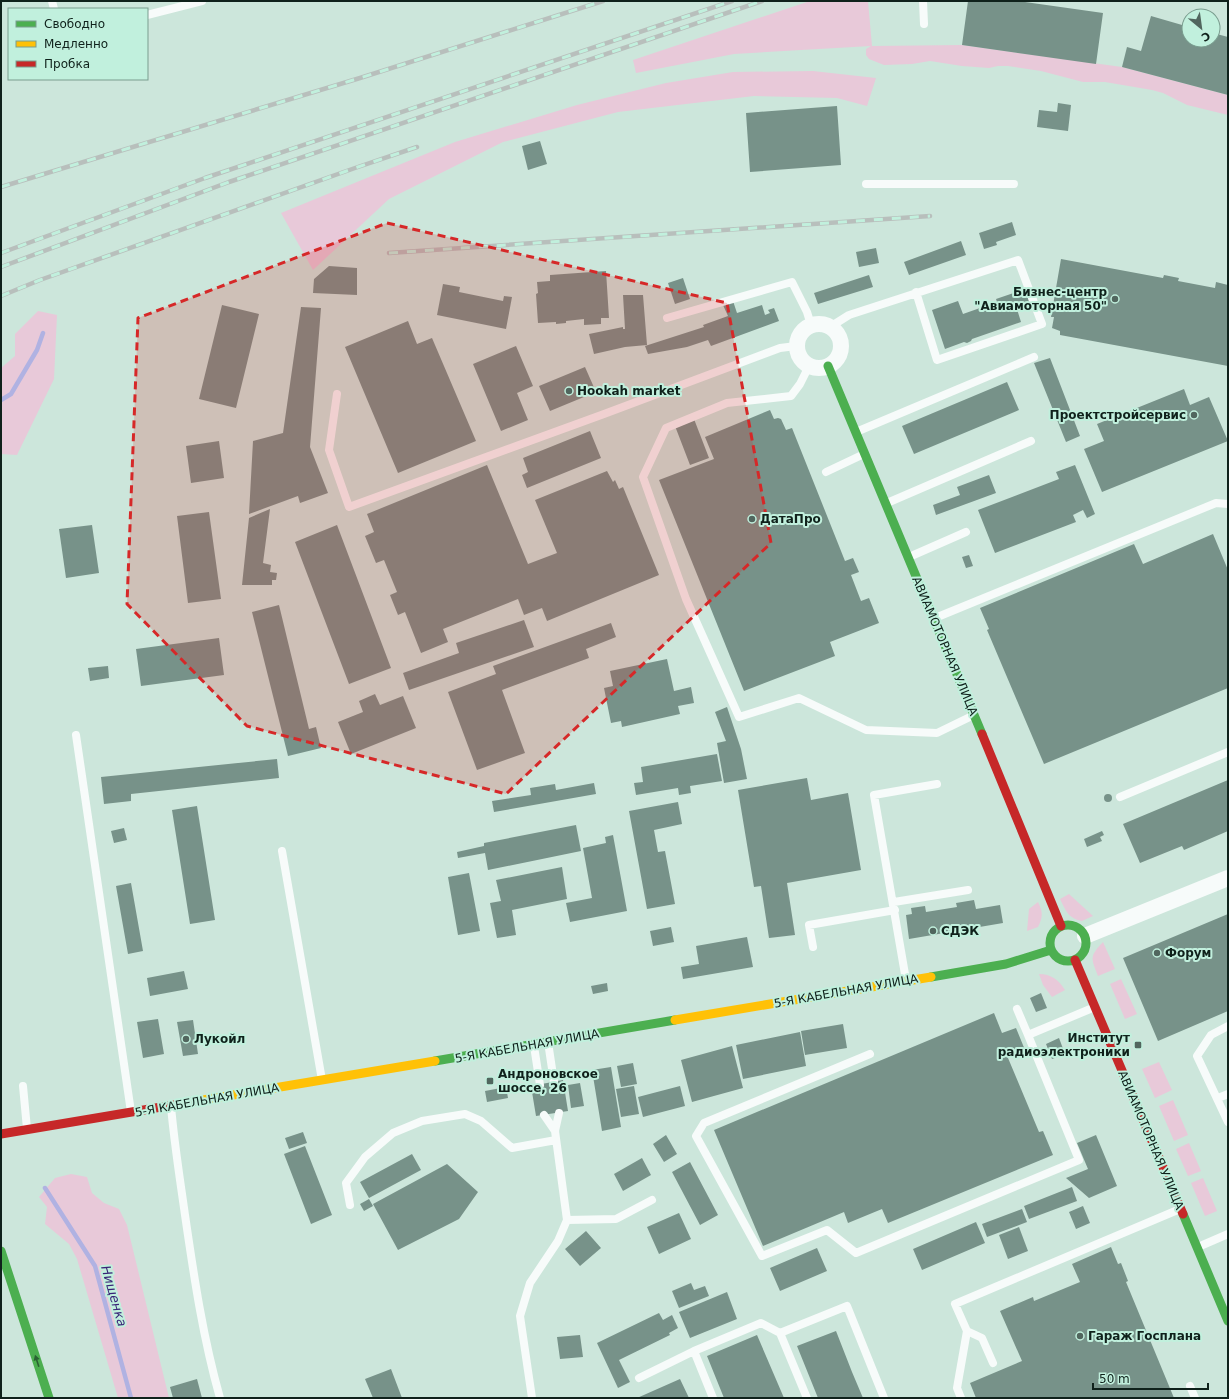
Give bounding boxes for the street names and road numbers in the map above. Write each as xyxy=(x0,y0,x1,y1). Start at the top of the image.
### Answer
street label: АВИАМОТОРНАЯ УЛИЦА xyxy=(909,574,981,718)
street label: 5-Я КАБЕЛЬНАЯ УЛИЦА xyxy=(773,971,920,1011)
street label: 5-Я КАБЕЛЬНАЯ УЛИЦА xyxy=(454,1026,601,1066)
street label: АВИАМОТОРНАЯ УЛИЦА xyxy=(1115,1068,1187,1212)
street label: 5-Я КАБЕЛЬНАЯ УЛИЦА xyxy=(134,1080,281,1120)

